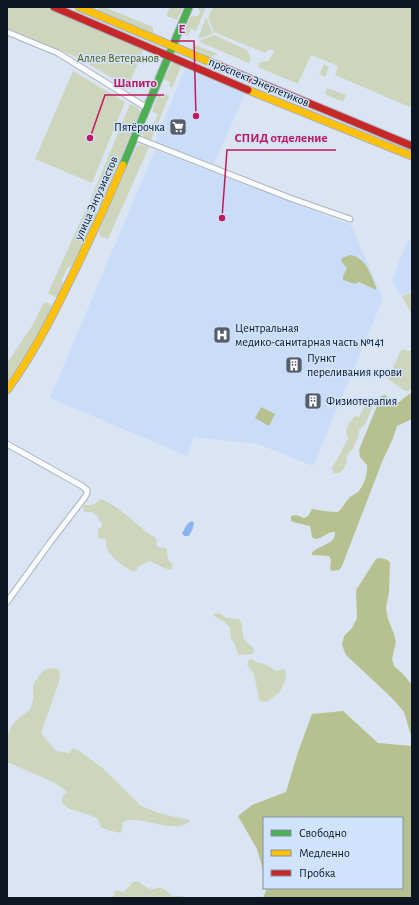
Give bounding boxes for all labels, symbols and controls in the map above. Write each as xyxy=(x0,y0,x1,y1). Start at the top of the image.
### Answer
callout: Е xyxy=(171,16,194,41)
text: Е xyxy=(178,23,186,36)
park label: Аллея Ветеранов xyxy=(77,52,160,64)
street label: проспект Энергетиков xyxy=(207,55,311,109)
callout: Шапито xyxy=(105,70,164,95)
text: Шапито xyxy=(113,77,157,90)
supermarket icon: Пятёрочка xyxy=(168,117,188,137)
place label: Пятёрочка xyxy=(114,121,166,133)
callout: СПИД отделение xyxy=(227,125,336,150)
text: СПИД отделение xyxy=(234,132,328,145)
street label: улица Энтузиастов xyxy=(72,154,121,243)
place label: Центральная медико-санитарная часть №141 xyxy=(235,322,384,348)
hospital icon: Центральная медико-санитарная часть №141 xyxy=(212,325,232,345)
place label: Пункт переливания крови xyxy=(307,352,402,378)
building icon: Пункт переливания крови xyxy=(284,355,304,375)
building icon: Физиотерапия xyxy=(303,391,323,411)
place label: Физиотерапия xyxy=(326,395,397,407)
legend xyxy=(263,817,403,889)
text: Свободно xyxy=(299,827,347,839)
text: Медленно xyxy=(299,847,350,859)
text: Пробка xyxy=(299,867,336,879)

